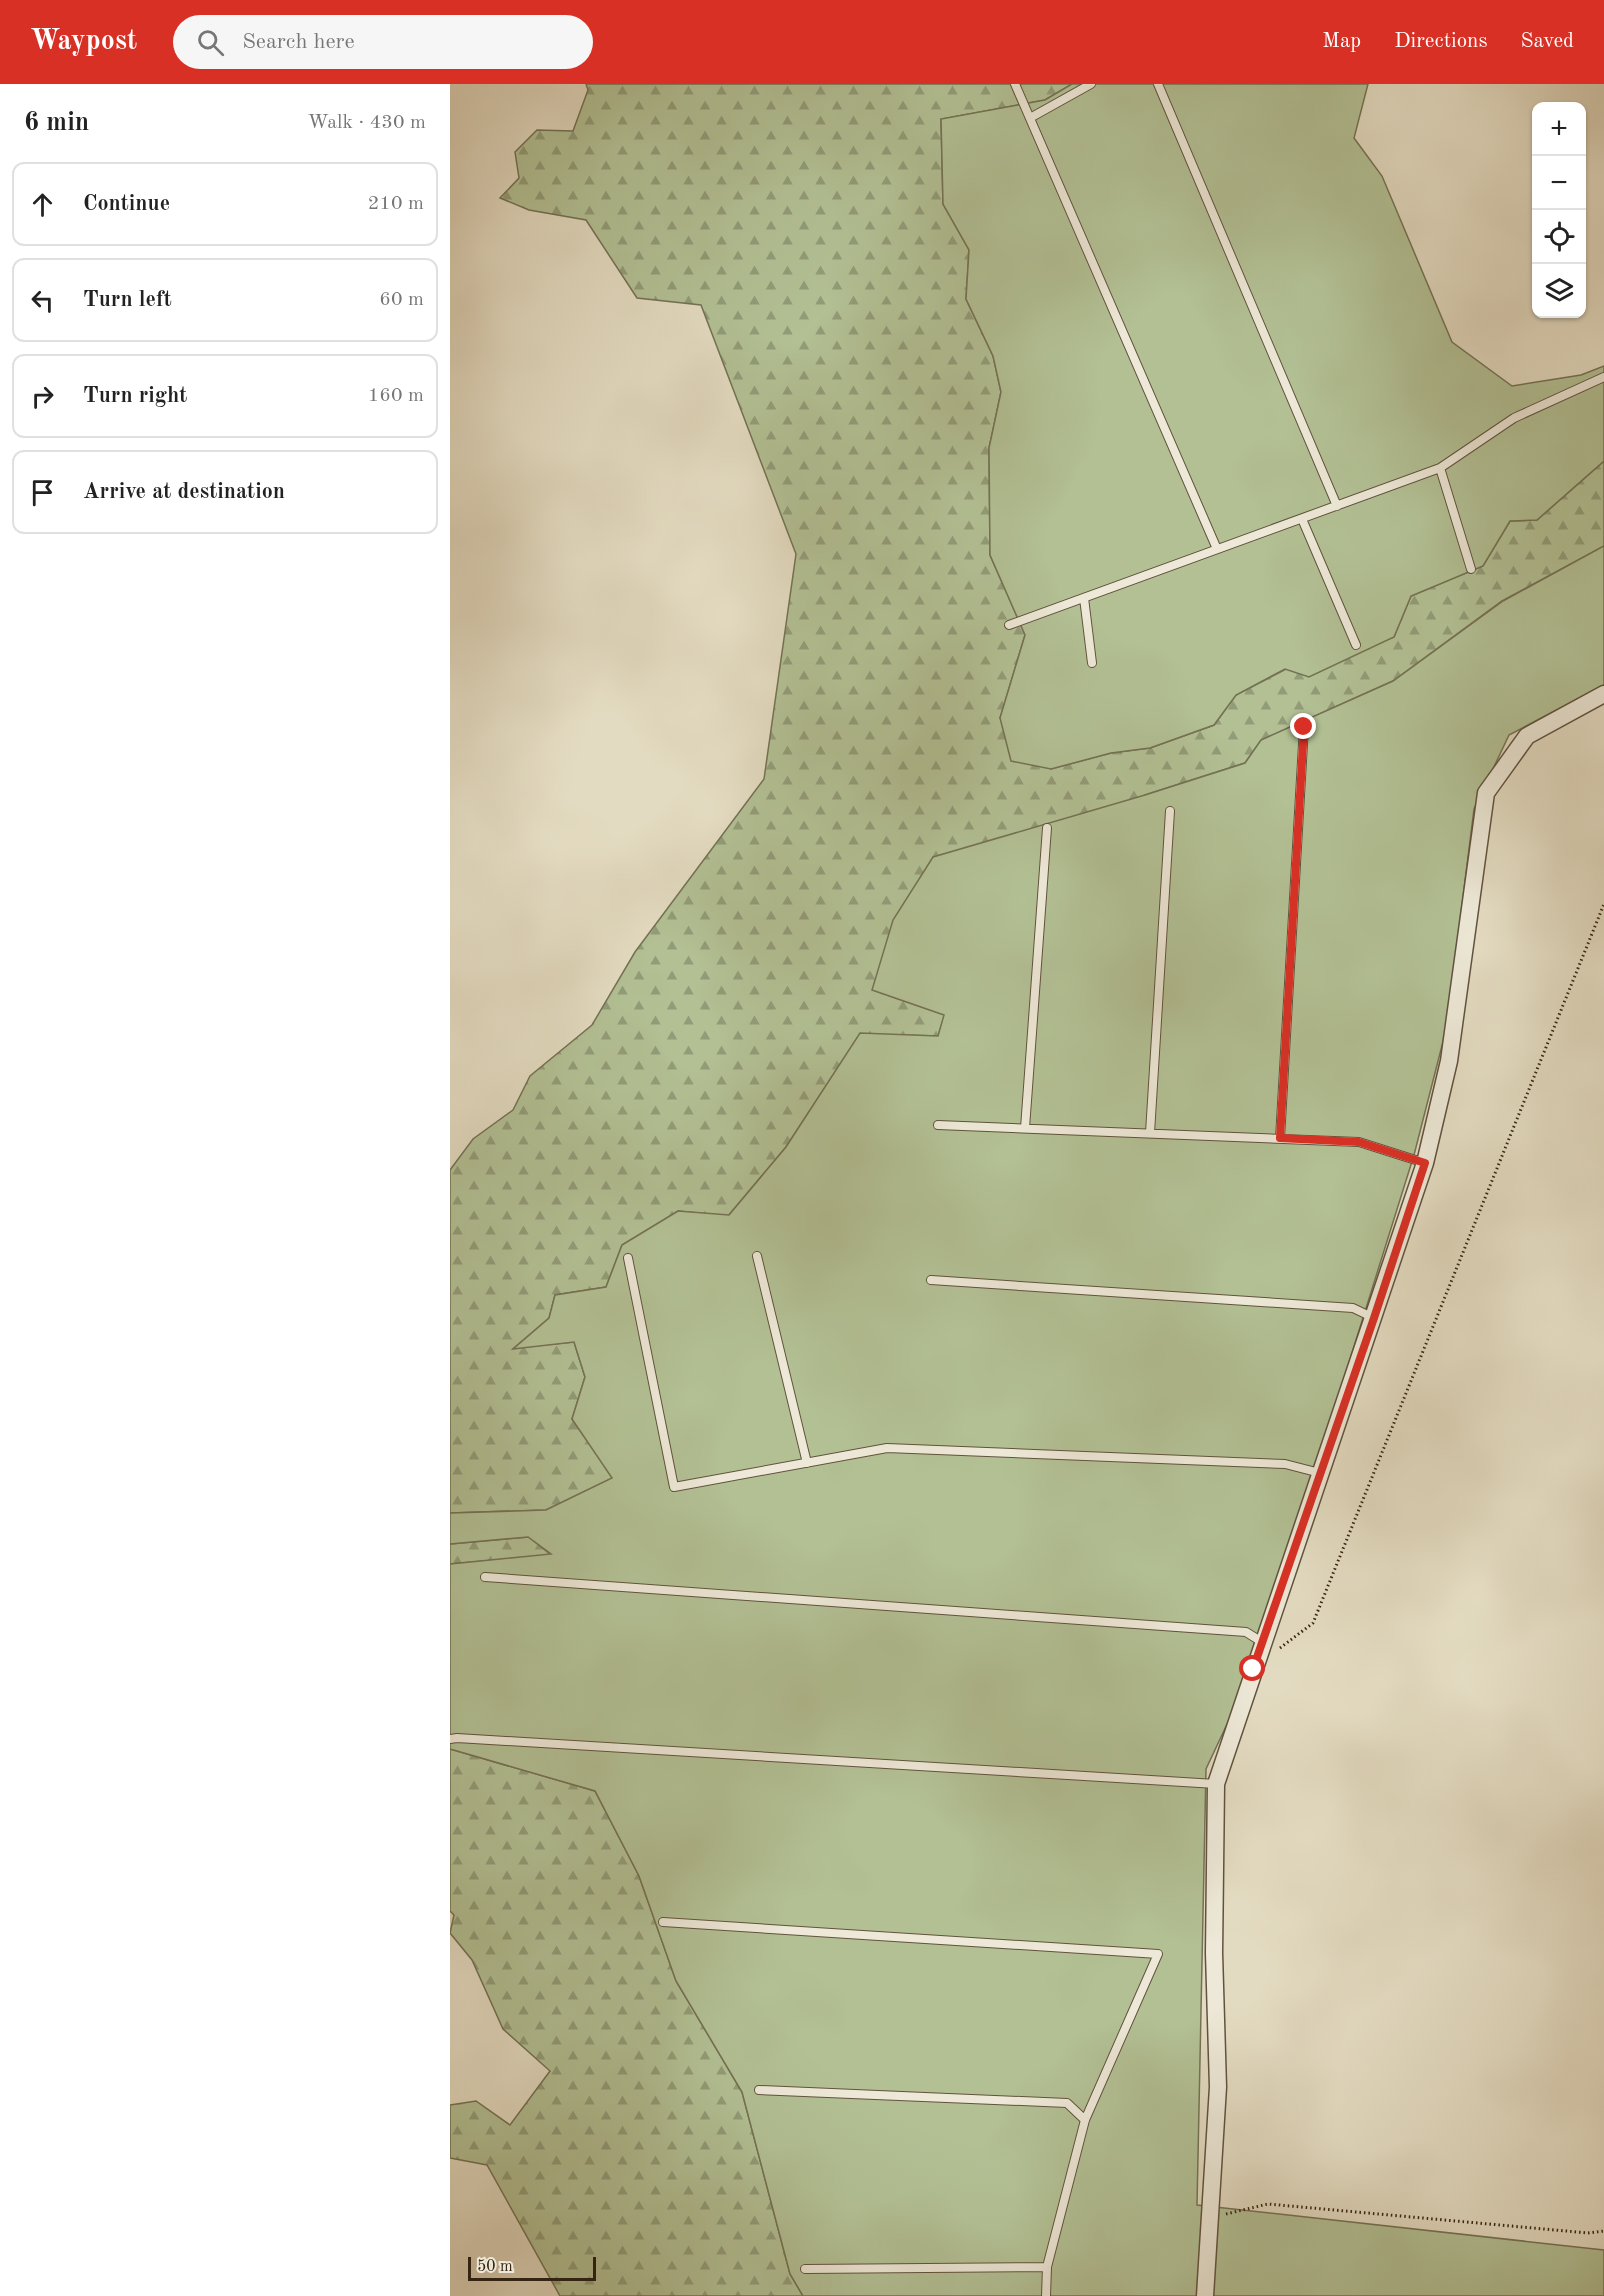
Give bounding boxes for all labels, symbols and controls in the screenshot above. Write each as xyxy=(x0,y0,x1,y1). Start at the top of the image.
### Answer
search box xyxy=(173,15,593,69)
icon: search xyxy=(194,26,227,59)
text: Waypost xyxy=(30,28,137,56)
text: Search here xyxy=(242,31,355,53)
text: Map xyxy=(1322,31,1361,52)
text: Directions xyxy=(1394,31,1488,52)
text: Saved xyxy=(1521,31,1574,52)
map controls xyxy=(1532,102,1586,318)
button: + xyxy=(1532,102,1586,156)
text: 6 min xyxy=(24,110,89,136)
text: Walk · 430 m xyxy=(307,113,426,133)
button: − xyxy=(1532,156,1586,210)
icon: ahead xyxy=(26,188,59,221)
text: Continue xyxy=(83,193,170,215)
text: 210 m xyxy=(368,194,424,214)
button: locate xyxy=(1532,210,1586,264)
button: layers xyxy=(1532,264,1586,318)
icon: left xyxy=(26,284,59,317)
text: Turn left xyxy=(83,289,172,311)
text: 60 m xyxy=(379,290,424,310)
icon: right xyxy=(26,380,59,413)
text: Turn right xyxy=(83,385,187,407)
text: 160 m xyxy=(368,386,424,406)
icon: arrive xyxy=(26,476,59,509)
text: Arrive at destination xyxy=(83,481,285,503)
route end xyxy=(1290,713,1316,739)
route start xyxy=(1239,1655,1265,1681)
scale bar xyxy=(468,2254,596,2282)
text: 50 m xyxy=(477,2259,513,2275)

